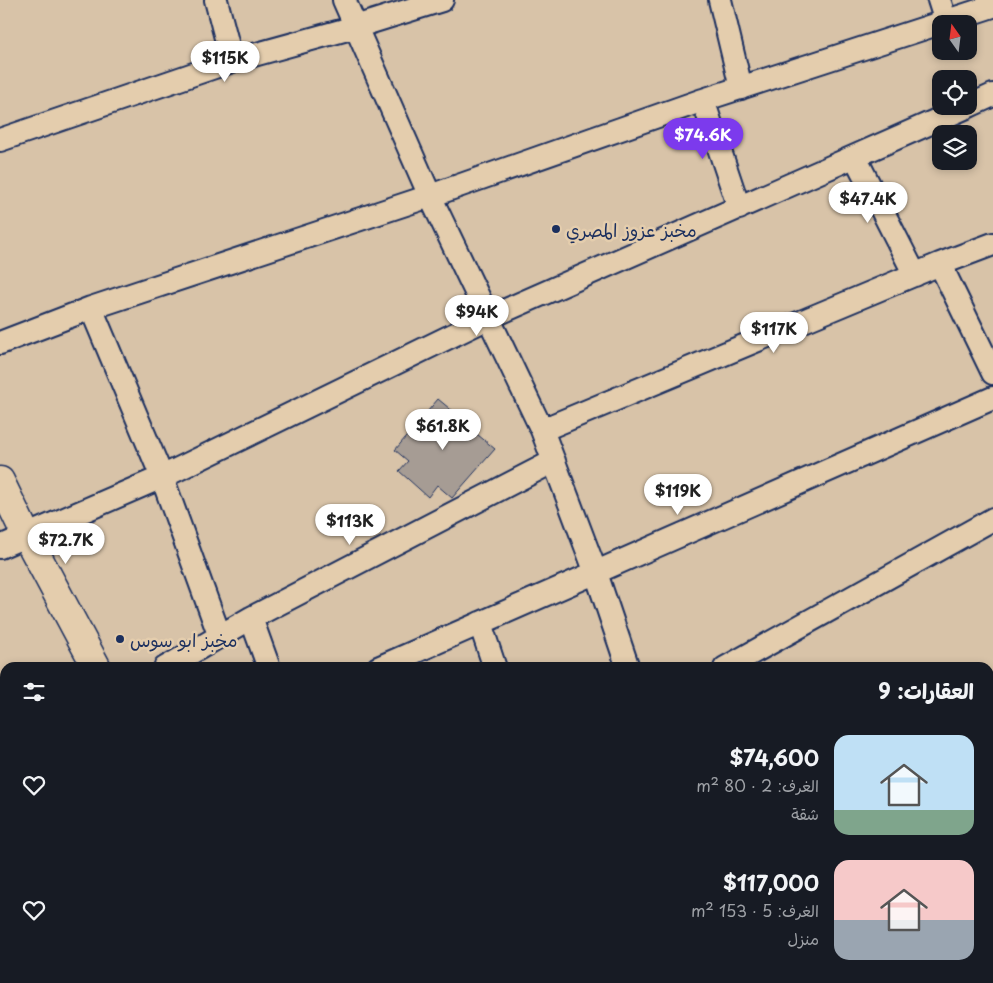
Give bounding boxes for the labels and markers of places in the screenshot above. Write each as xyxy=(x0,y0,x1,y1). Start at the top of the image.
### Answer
pin: $115K xyxy=(190,41,260,83)
pin: $74.6K xyxy=(662,118,744,160)
pin: $47.4K xyxy=(827,182,909,224)
place label: مخبز عزوز المصري xyxy=(566,216,697,244)
marker: مخبز عزوز المصري xyxy=(550,223,562,235)
pin: $94K xyxy=(447,294,507,337)
pin: $117K xyxy=(739,312,809,354)
pin: $61.8K xyxy=(402,408,484,451)
pin: $119K xyxy=(643,474,713,516)
pin: $113K xyxy=(315,504,385,546)
pin: $72.7K xyxy=(25,522,107,565)
place label: مخبز ابو سوس xyxy=(130,626,237,653)
marker: مخبز ابو سوس xyxy=(114,633,126,645)

